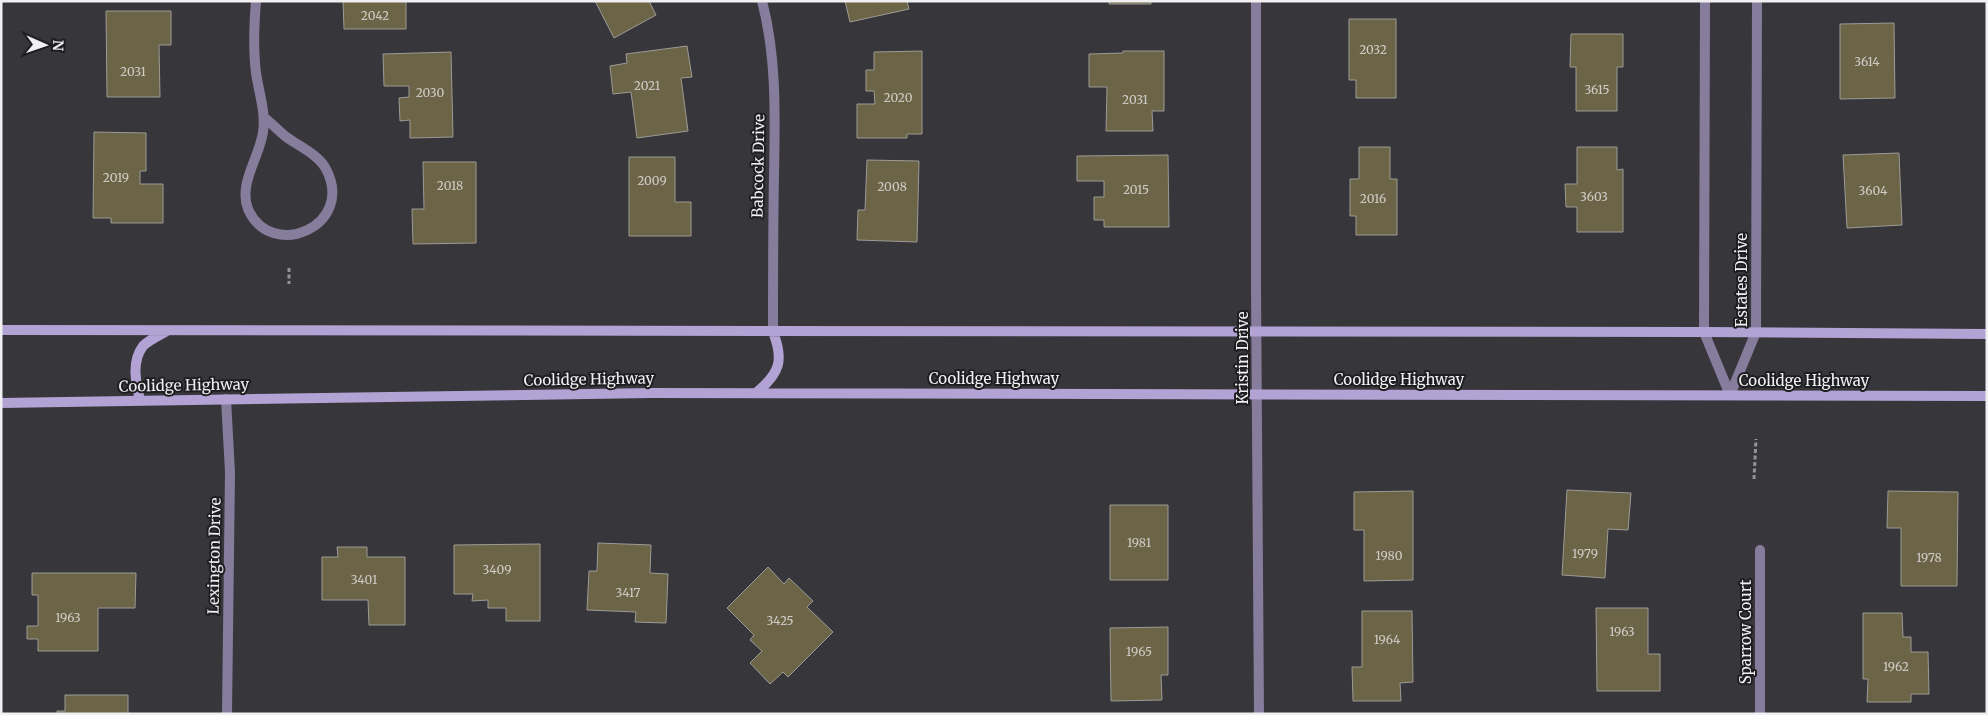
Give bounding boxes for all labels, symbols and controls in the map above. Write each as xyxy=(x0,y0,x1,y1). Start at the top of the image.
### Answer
house number: 2042 xyxy=(361,8,389,23)
north arrow xyxy=(20,20,70,70)
text: N xyxy=(49,40,67,51)
house number: 2032 xyxy=(1359,42,1387,57)
house number: 3614 xyxy=(1854,54,1880,69)
house number: 2031 xyxy=(120,64,146,79)
house number: 2021 xyxy=(634,78,661,93)
house number: 3615 xyxy=(1584,82,1610,97)
house number: 2030 xyxy=(416,85,445,100)
house number: 2020 xyxy=(884,90,913,105)
house number: 2031 xyxy=(1122,92,1148,107)
street label: Babcock Drive xyxy=(748,114,768,218)
house number: 2019 xyxy=(103,170,129,185)
house number: 2009 xyxy=(637,173,667,188)
house number: 2018 xyxy=(437,178,463,193)
house number: 2008 xyxy=(877,179,907,194)
house number: 2015 xyxy=(1123,182,1149,197)
house number: 3604 xyxy=(1859,183,1888,198)
house number: 3603 xyxy=(1580,189,1608,204)
house number: 2016 xyxy=(1360,191,1386,206)
street label: Estates Drive xyxy=(1732,233,1751,327)
street label: Kristin Drive xyxy=(1233,311,1252,405)
street label: Coolidge Highway xyxy=(524,368,655,390)
street label: Coolidge Highway xyxy=(929,369,1060,388)
street label: Coolidge Highway xyxy=(1334,370,1465,389)
street label: Coolidge Highway xyxy=(1739,371,1870,390)
street label: Coolidge Highway xyxy=(119,374,250,396)
street label: Lexington Drive xyxy=(203,497,225,615)
house number: 1981 xyxy=(1127,535,1152,550)
house number: 1979 xyxy=(1572,546,1598,561)
house number: 1980 xyxy=(1376,548,1403,563)
house number: 1978 xyxy=(1916,550,1942,565)
house number: 3409 xyxy=(483,562,511,577)
house number: 3401 xyxy=(351,572,378,587)
street label: Sparrow Court xyxy=(1736,580,1755,684)
house number: 3417 xyxy=(616,585,641,600)
house number: 1963 xyxy=(55,610,81,625)
house number: 3425 xyxy=(766,613,794,628)
house number: 1963 xyxy=(1609,624,1635,639)
house number: 1964 xyxy=(1374,632,1401,647)
house number: 1965 xyxy=(1126,644,1152,659)
house number: 1962 xyxy=(1883,659,1909,674)

